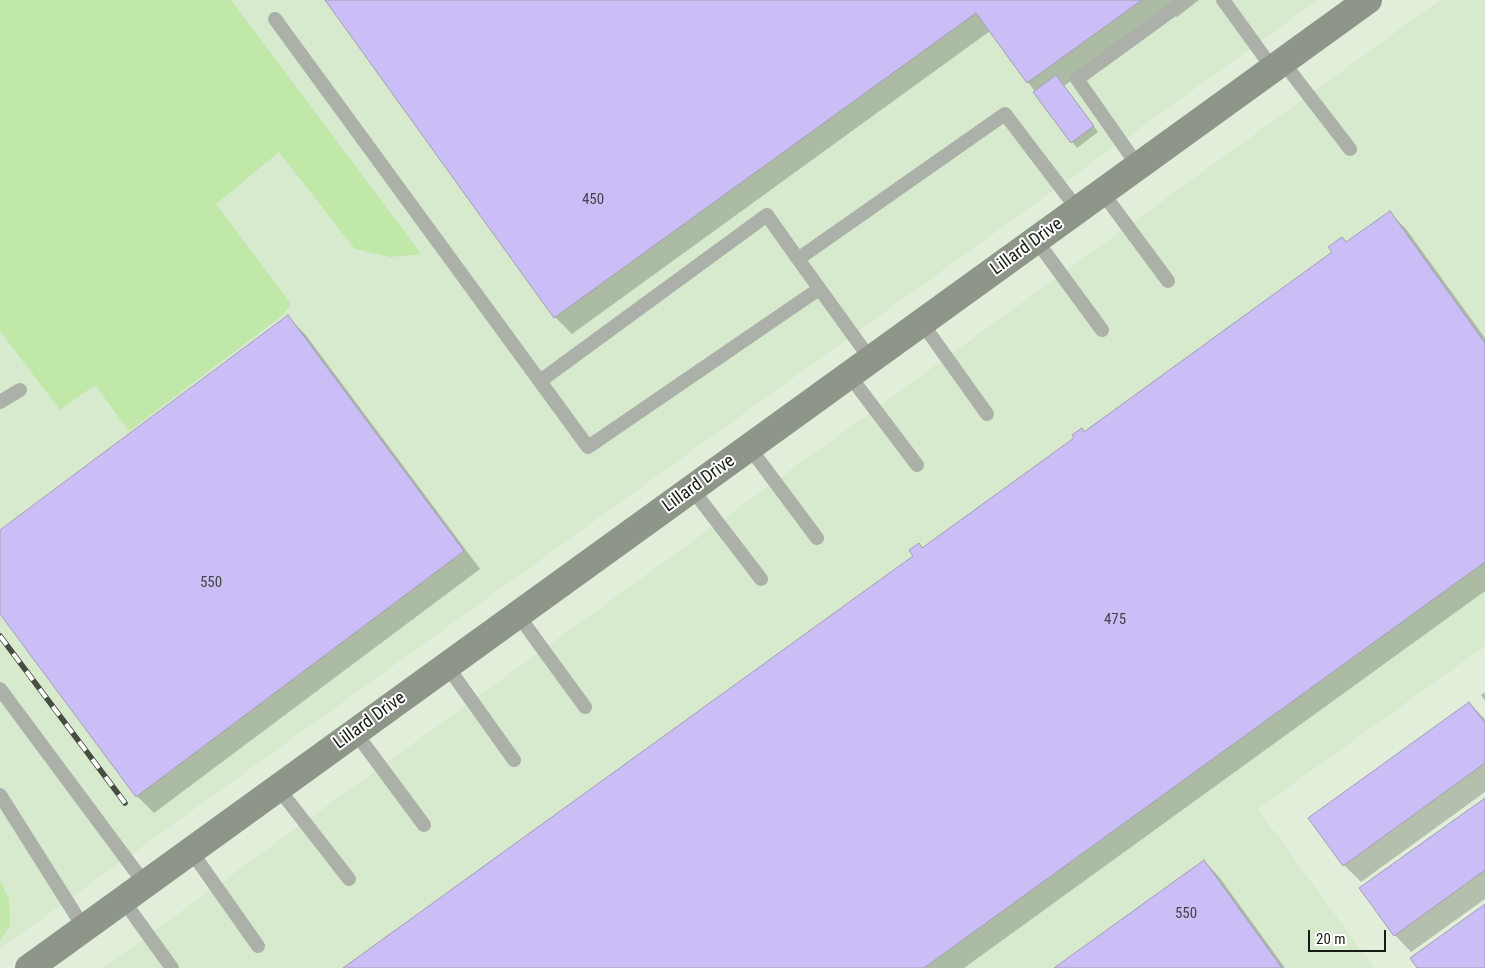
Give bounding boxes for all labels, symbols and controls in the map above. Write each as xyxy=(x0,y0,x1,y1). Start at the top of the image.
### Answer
house number: 450 xyxy=(582,191,604,209)
street label: Lillard Drive xyxy=(987,214,1067,280)
street label: Lillard Drive xyxy=(659,451,739,517)
house number: 550 xyxy=(200,574,222,592)
house number: 475 xyxy=(1104,611,1126,629)
street label: Lillard Drive xyxy=(330,688,410,754)
house number: 550 xyxy=(1175,905,1197,923)
scale bar xyxy=(1310,920,1388,952)
text: 20 m xyxy=(1316,930,1346,948)

